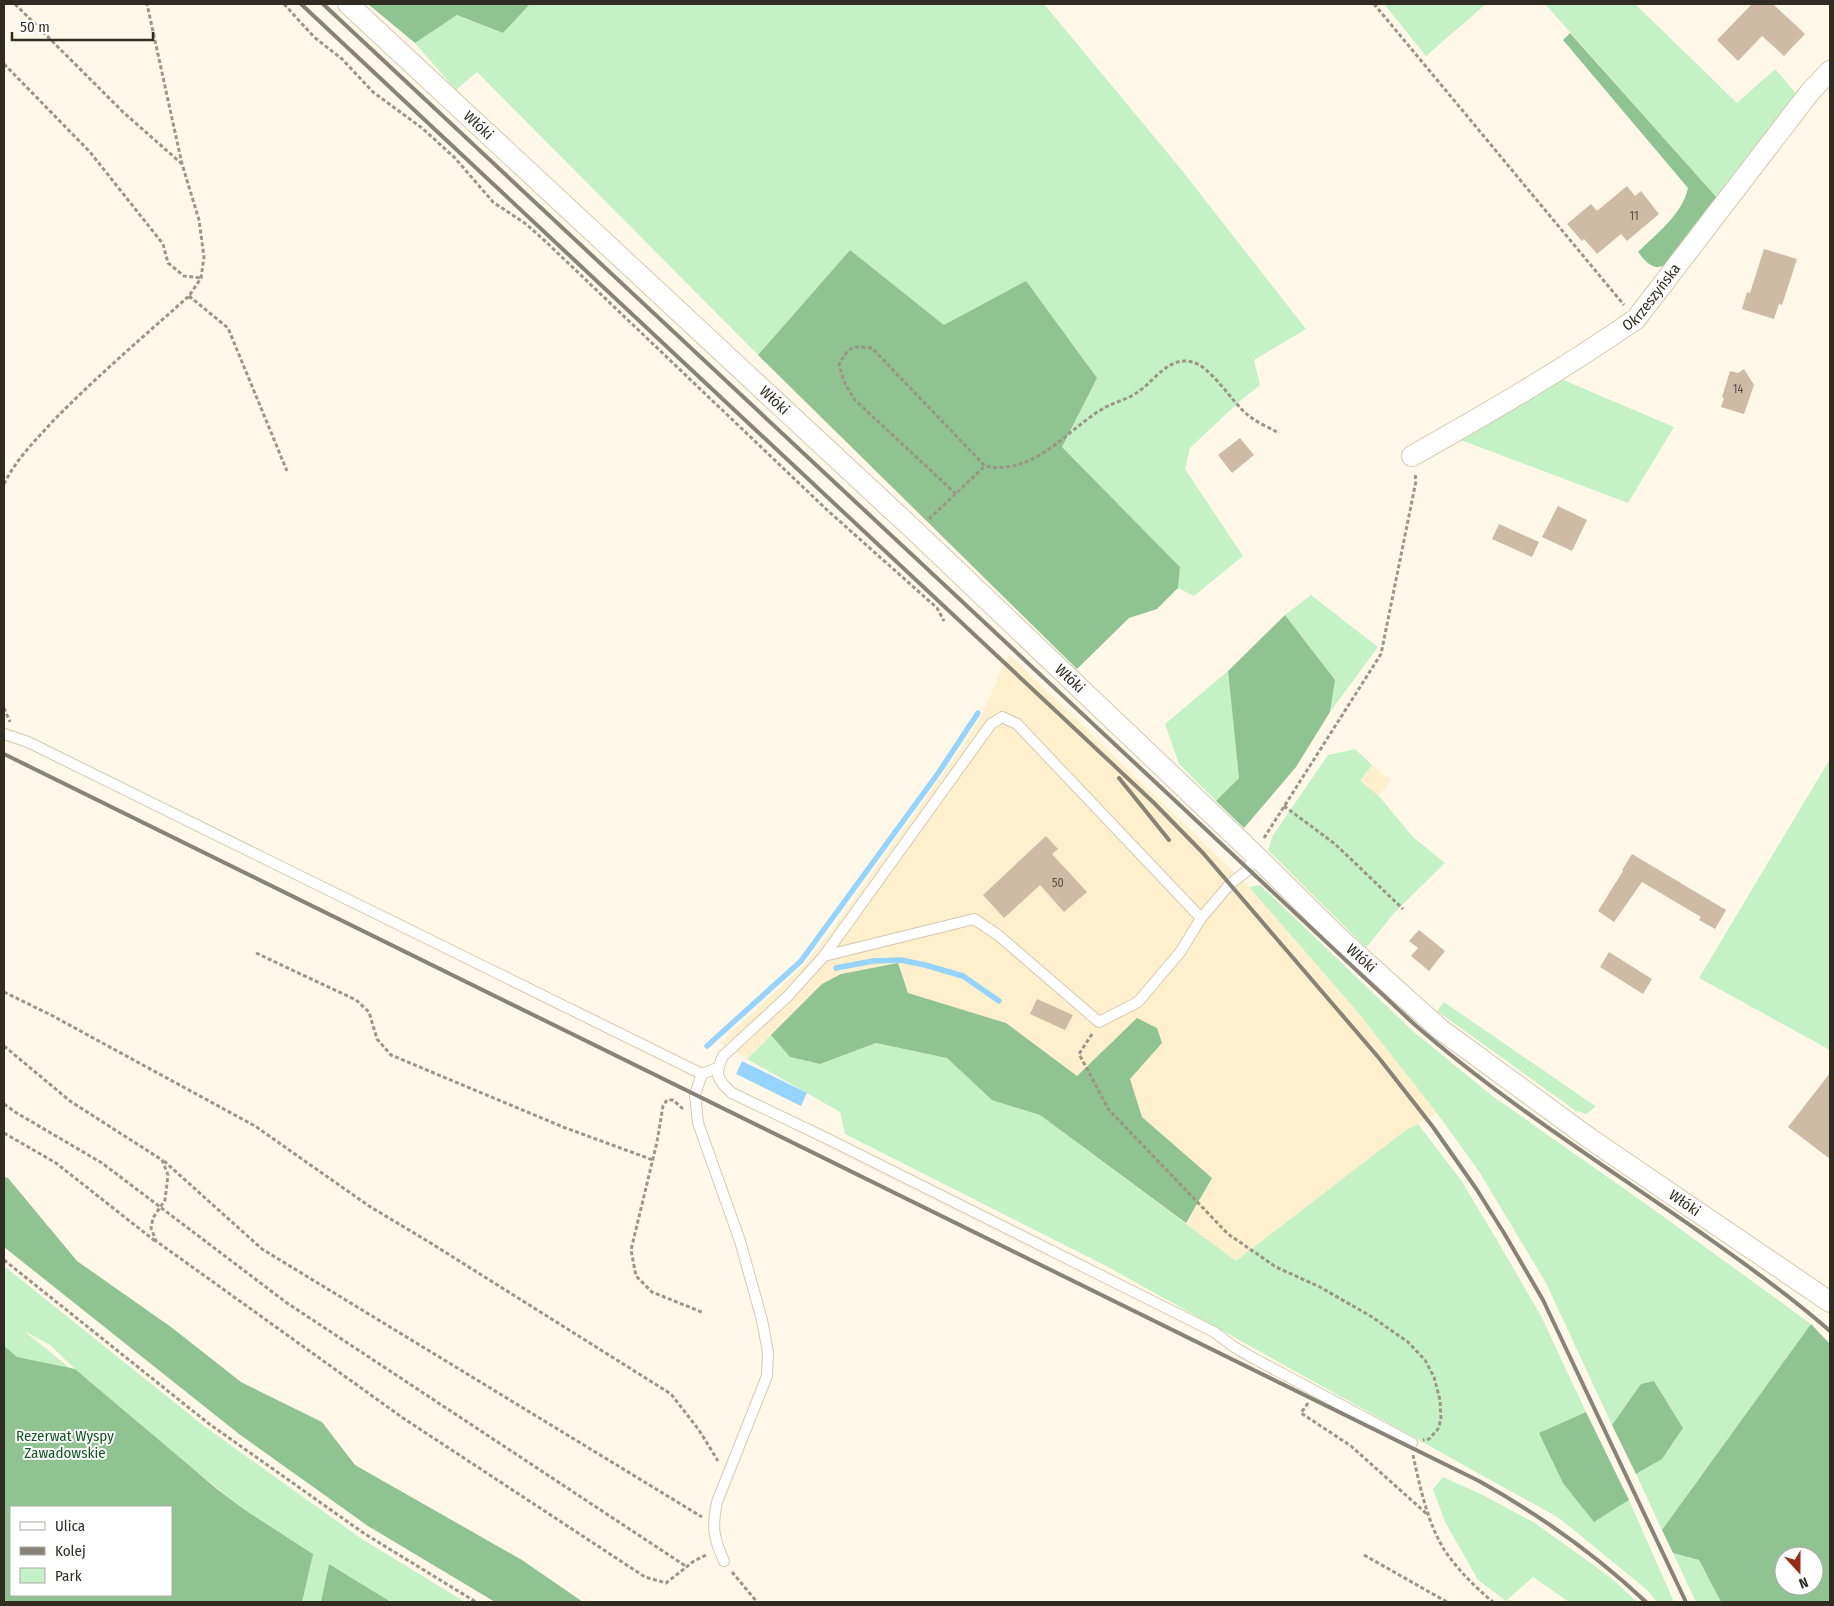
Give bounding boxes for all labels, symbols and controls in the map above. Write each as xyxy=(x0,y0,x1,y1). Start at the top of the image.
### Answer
scale bar xyxy=(12,10,154,42)
text: 50 m xyxy=(20,18,50,36)
street label: Włóki xyxy=(460,107,497,143)
house number: 11 xyxy=(1629,209,1639,223)
street label: Okrzeszyńska xyxy=(1619,260,1684,335)
street label: Włóki xyxy=(756,382,793,418)
house number: 14 xyxy=(1733,382,1743,396)
street label: Włóki xyxy=(1051,660,1088,697)
house number: 50 xyxy=(1052,876,1064,890)
street label: Włóki xyxy=(1343,940,1380,976)
street label: Włóki xyxy=(1665,1186,1704,1220)
park label: Rezerwat Wyspy Zawadowskie xyxy=(16,1427,114,1462)
legend xyxy=(10,1506,172,1596)
text: Ulica xyxy=(55,1517,85,1535)
text: Kolej xyxy=(55,1542,86,1560)
north arrow xyxy=(1774,1546,1824,1596)
text: Park xyxy=(55,1567,82,1585)
text: N xyxy=(1797,1573,1810,1592)

